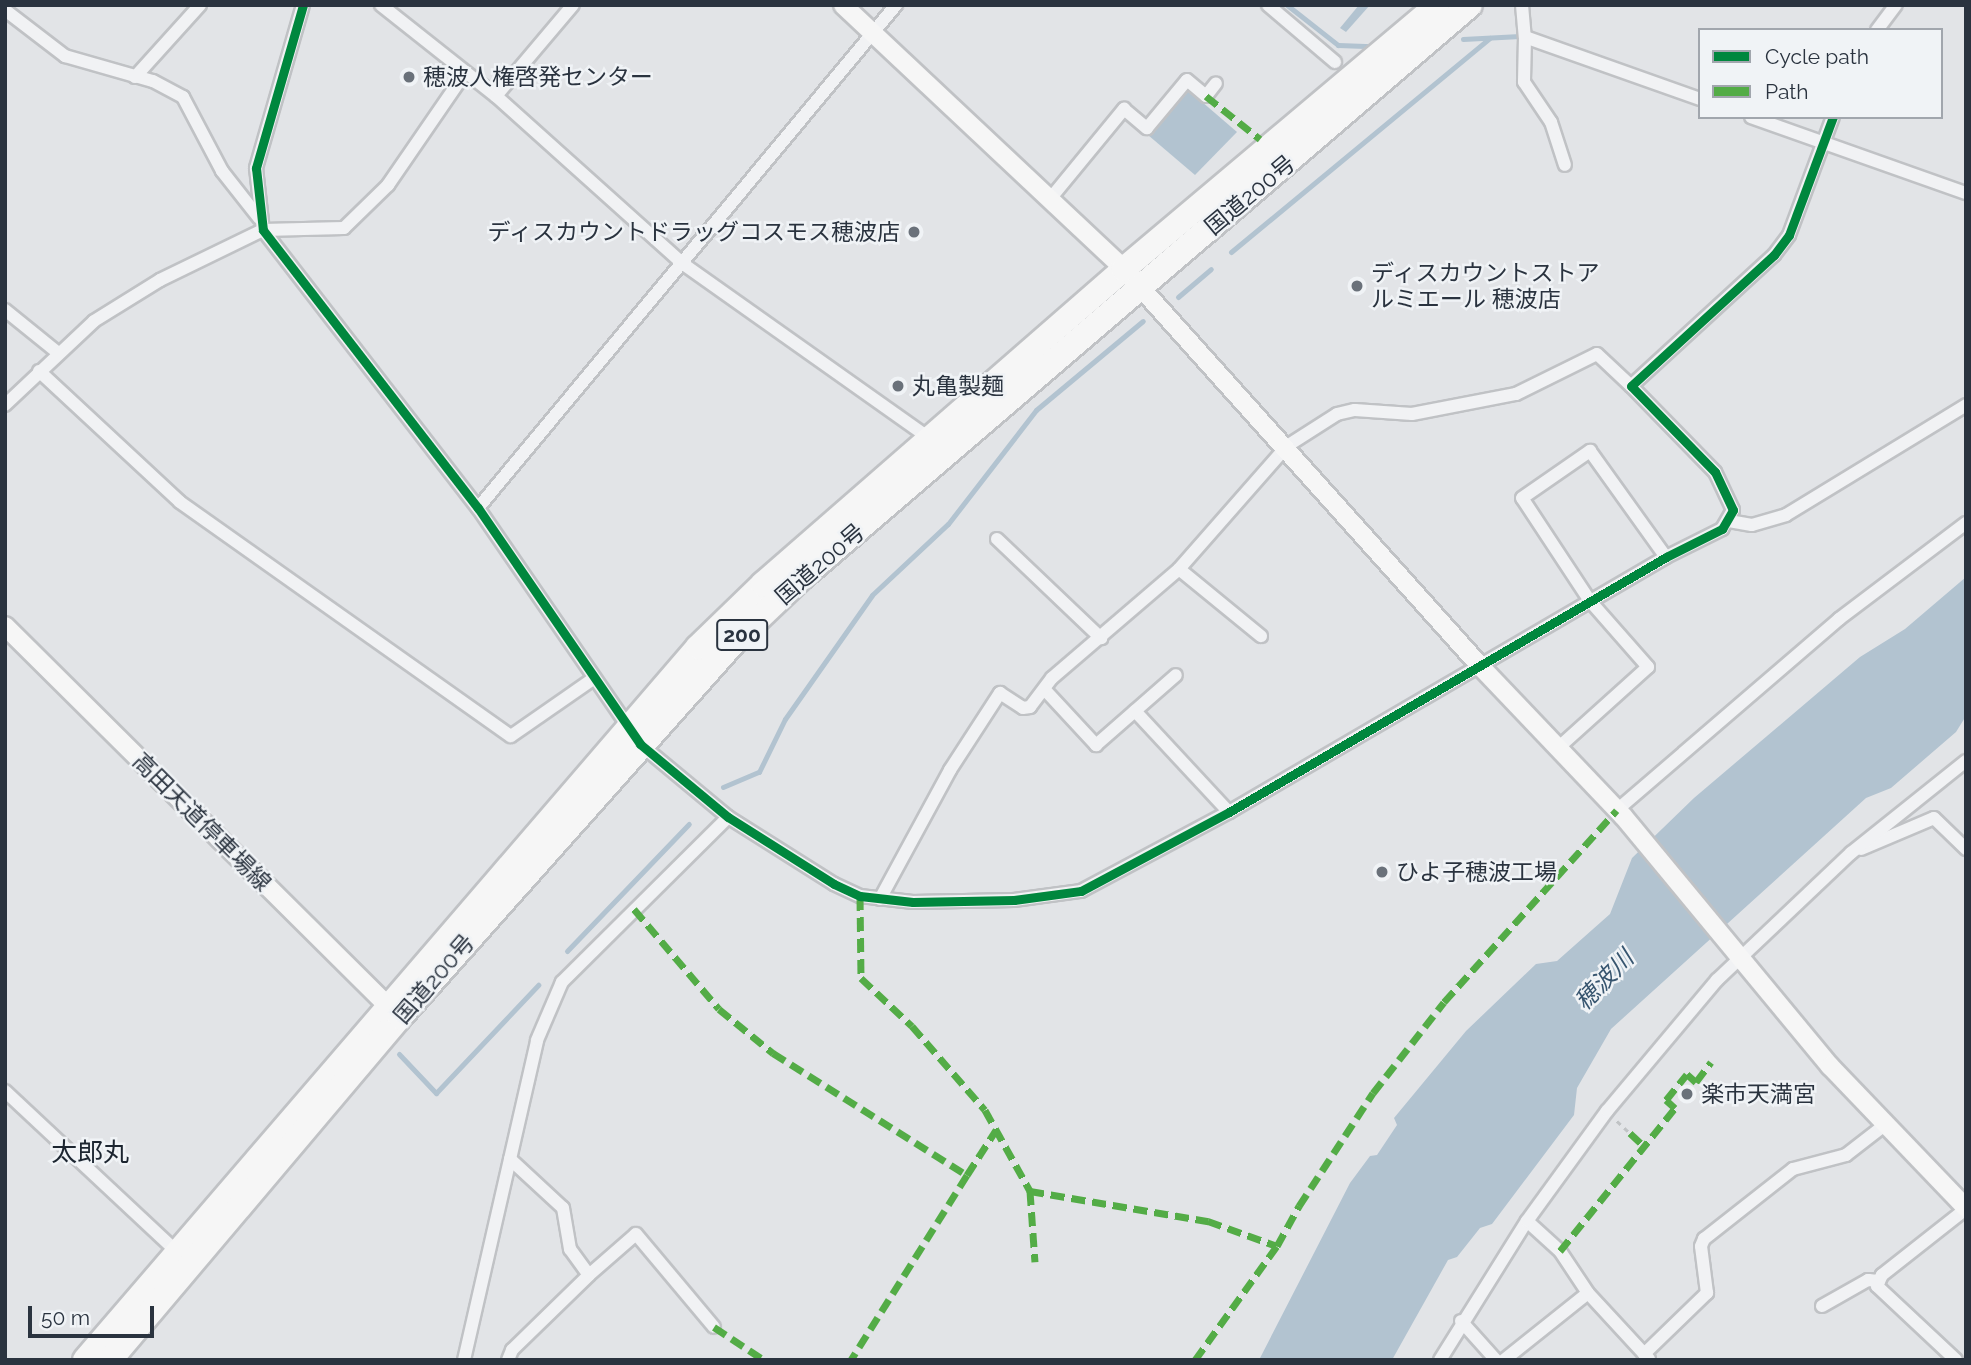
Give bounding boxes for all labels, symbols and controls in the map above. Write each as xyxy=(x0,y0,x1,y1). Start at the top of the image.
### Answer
legend xyxy=(1698,28,1943,119)
text: Cycle path xyxy=(1765,44,1869,69)
place label: 穂波人権啓発センター xyxy=(423,63,653,91)
marker: 穂波人権啓発センター xyxy=(401,69,417,85)
text: Path xyxy=(1765,79,1809,104)
street label: 国道200号 xyxy=(1199,149,1301,241)
place label: ディスカウントドラッグコスモス穂波店 xyxy=(486,218,900,246)
marker: ディスカウントドラッグコスモス穂波店 xyxy=(906,224,922,240)
place label: ディスカウントストア ルミエール 穂波店 xyxy=(1371,259,1601,313)
marker: ディスカウントストア ルミエール 穂波店 xyxy=(1349,278,1365,294)
place label: 丸亀製麺 xyxy=(912,372,1004,400)
marker: 丸亀製麺 xyxy=(890,378,906,394)
street label: 国道200号 xyxy=(770,518,870,610)
road number: 200 xyxy=(716,618,768,652)
street label: 高田天道停車場線 xyxy=(127,747,277,897)
place label: ひよ子穂波工場 xyxy=(1396,858,1557,886)
marker: ひよ子穂波工場 xyxy=(1374,864,1390,880)
street label: 国道200号 xyxy=(388,929,480,1029)
water label: 穂波川 xyxy=(1569,944,1639,1016)
place label: 楽市天満宮 xyxy=(1701,1080,1816,1108)
marker: 楽市天満宮 xyxy=(1679,1086,1695,1102)
district label: 太郎丸 xyxy=(51,1137,129,1169)
scale bar xyxy=(32,1292,158,1336)
text: 50 m xyxy=(41,1305,90,1330)

